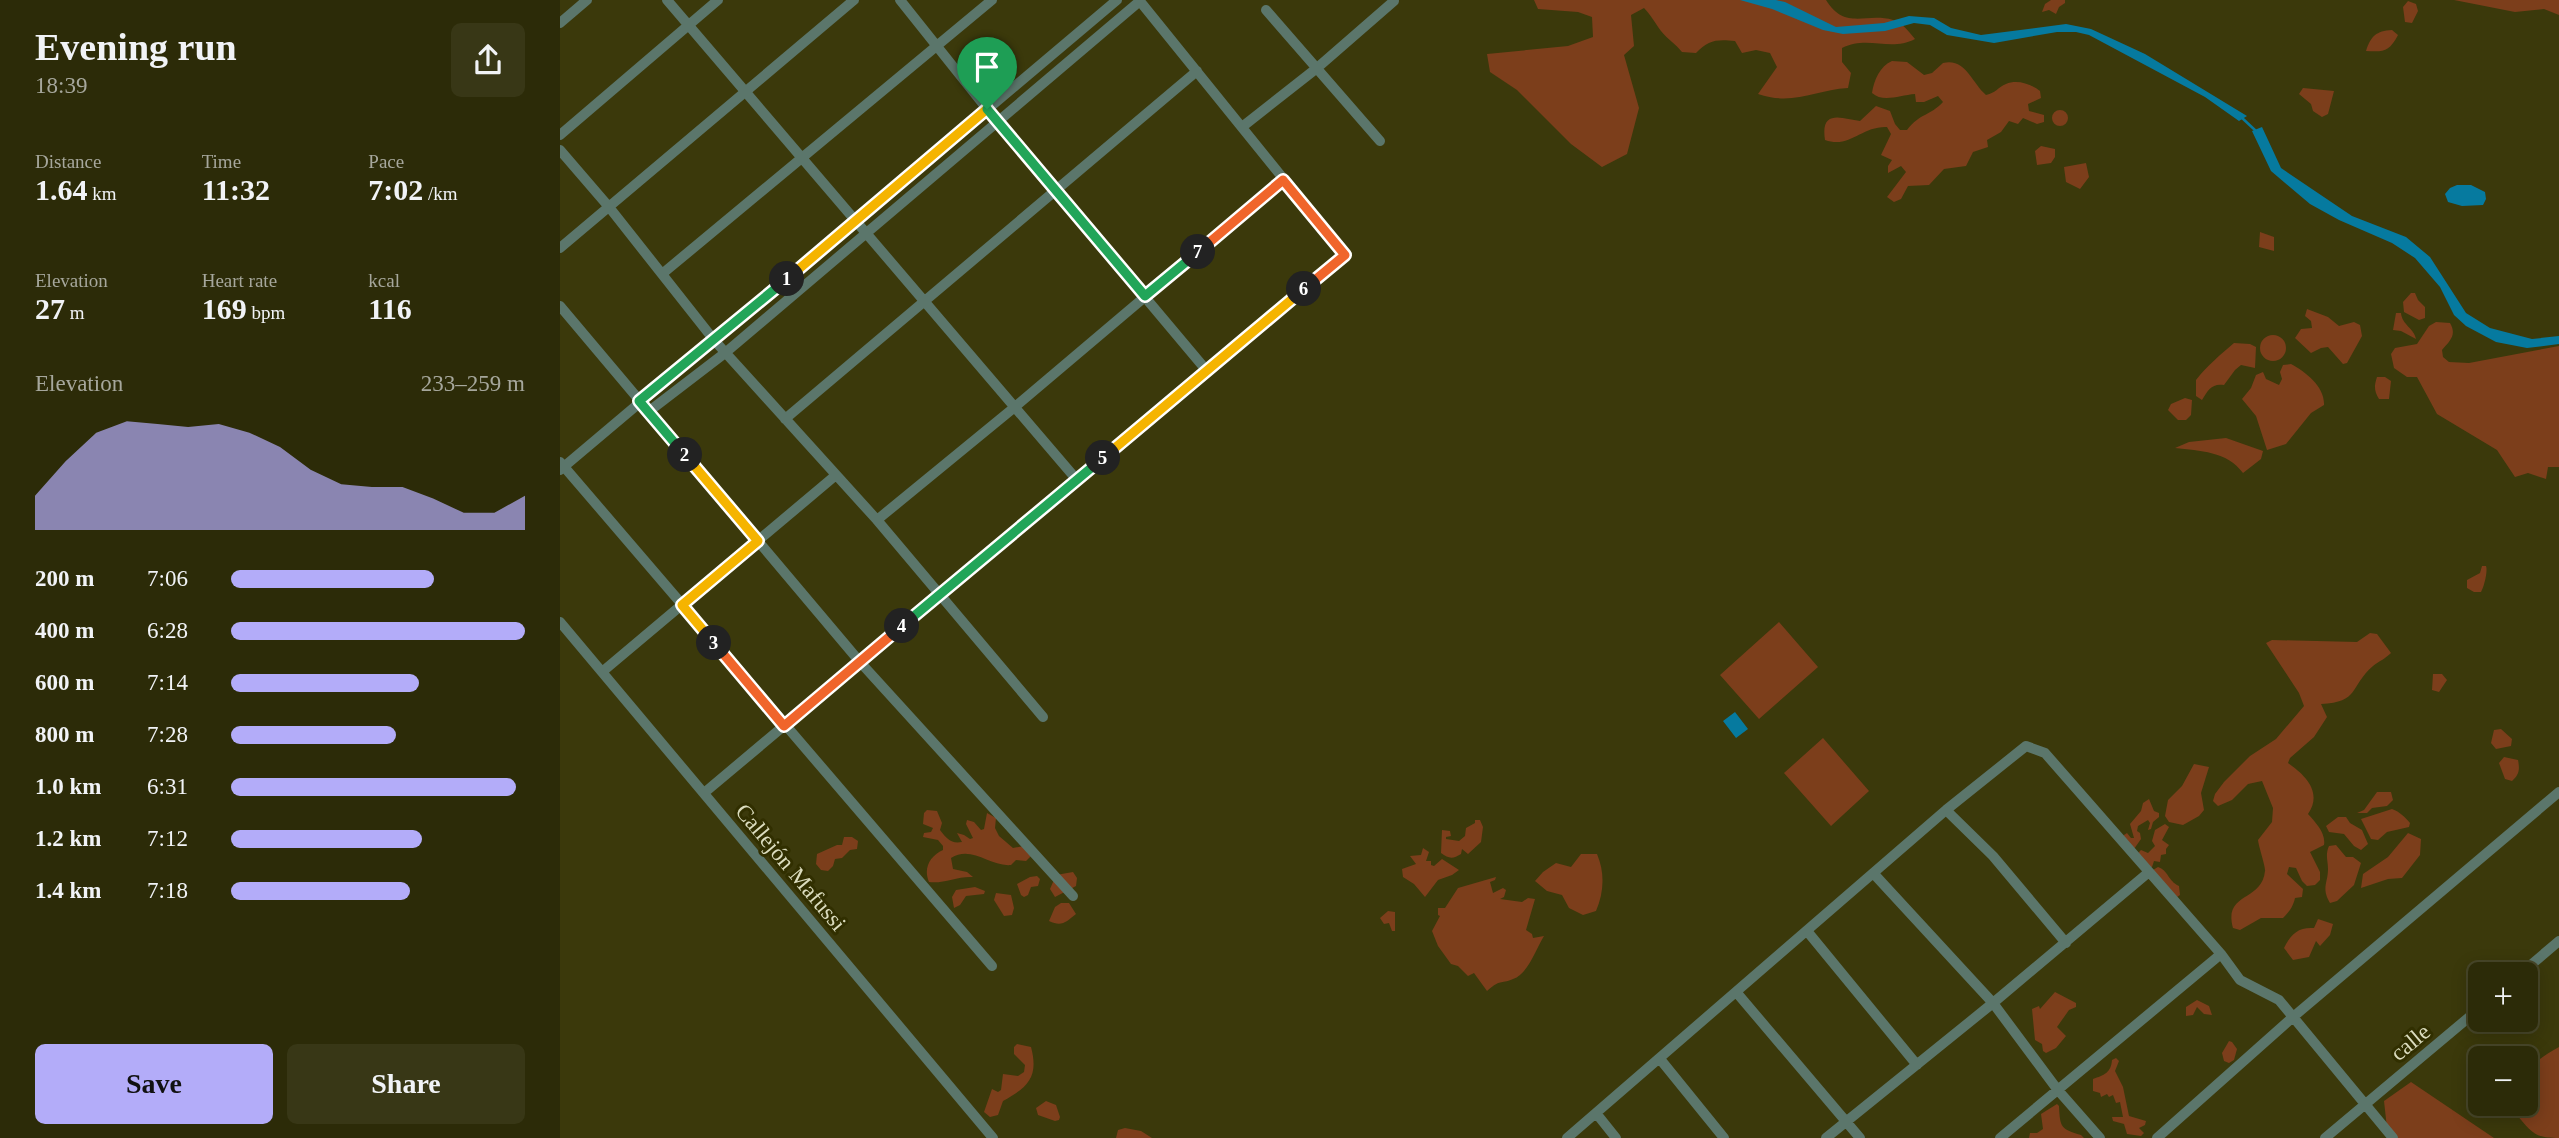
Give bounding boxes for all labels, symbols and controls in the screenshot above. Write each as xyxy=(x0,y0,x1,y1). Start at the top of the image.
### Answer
button: share xyxy=(451,23,525,97)
text: Evening run xyxy=(35,26,237,68)
pin xyxy=(957,37,1017,109)
icon: arrive xyxy=(968,48,1006,86)
text: 18:39 xyxy=(35,73,87,98)
text: Distance xyxy=(35,151,101,172)
text: Time xyxy=(202,151,241,172)
text: Pace xyxy=(368,151,404,172)
text: 1.64 xyxy=(35,173,88,206)
text: 11:32 xyxy=(202,173,270,206)
text: 7:02 xyxy=(368,173,423,206)
text: km xyxy=(88,183,117,204)
text: /km xyxy=(423,183,458,204)
pin: 7 xyxy=(1180,234,1216,270)
text: 7 xyxy=(1193,241,1202,262)
pin: 1 xyxy=(770,262,804,296)
text: 1 xyxy=(782,268,791,289)
text: Elevation xyxy=(35,270,108,291)
text: Heart rate xyxy=(202,270,277,291)
text: kcal xyxy=(368,270,400,291)
pin: 6 xyxy=(1286,272,1322,306)
text: 6 xyxy=(1299,278,1308,299)
text: 27 xyxy=(35,292,65,325)
text: 169 xyxy=(202,292,247,325)
text: 116 xyxy=(368,292,412,325)
text: m xyxy=(65,302,85,323)
text: bpm xyxy=(247,302,285,323)
text: Elevation xyxy=(35,371,123,396)
text: 233–259 m xyxy=(421,371,525,396)
pin: 2 xyxy=(668,438,702,472)
pin: 5 xyxy=(1086,440,1120,476)
text: 2 xyxy=(680,444,689,465)
text: 5 xyxy=(1098,447,1107,468)
text: 200 m xyxy=(35,566,94,591)
text: 7:06 xyxy=(147,566,188,591)
pin: 4 xyxy=(884,608,920,644)
text: 4 xyxy=(897,615,906,636)
text: 400 m xyxy=(35,618,94,643)
text: 6:28 xyxy=(147,618,188,643)
pin: 3 xyxy=(696,626,732,660)
text: 3 xyxy=(709,632,718,653)
text: 600 m xyxy=(35,670,94,695)
text: 7:14 xyxy=(147,670,188,695)
text: 800 m xyxy=(35,722,94,747)
text: 7:28 xyxy=(147,722,188,747)
text: 1.0 km xyxy=(35,774,101,799)
text: 6:31 xyxy=(147,774,188,799)
street label: Callejón Mafussi xyxy=(730,799,851,936)
text: 1.2 km xyxy=(35,826,101,851)
text: 7:12 xyxy=(147,826,188,851)
text: 1.4 km xyxy=(35,878,101,903)
text: 7:18 xyxy=(147,878,188,903)
map controls xyxy=(2468,962,2538,1116)
button: + xyxy=(2468,962,2538,1032)
street label: calle xyxy=(2386,1019,2435,1066)
button: Save xyxy=(35,1044,273,1124)
button: Share xyxy=(287,1044,525,1124)
button: − xyxy=(2468,1046,2538,1116)

